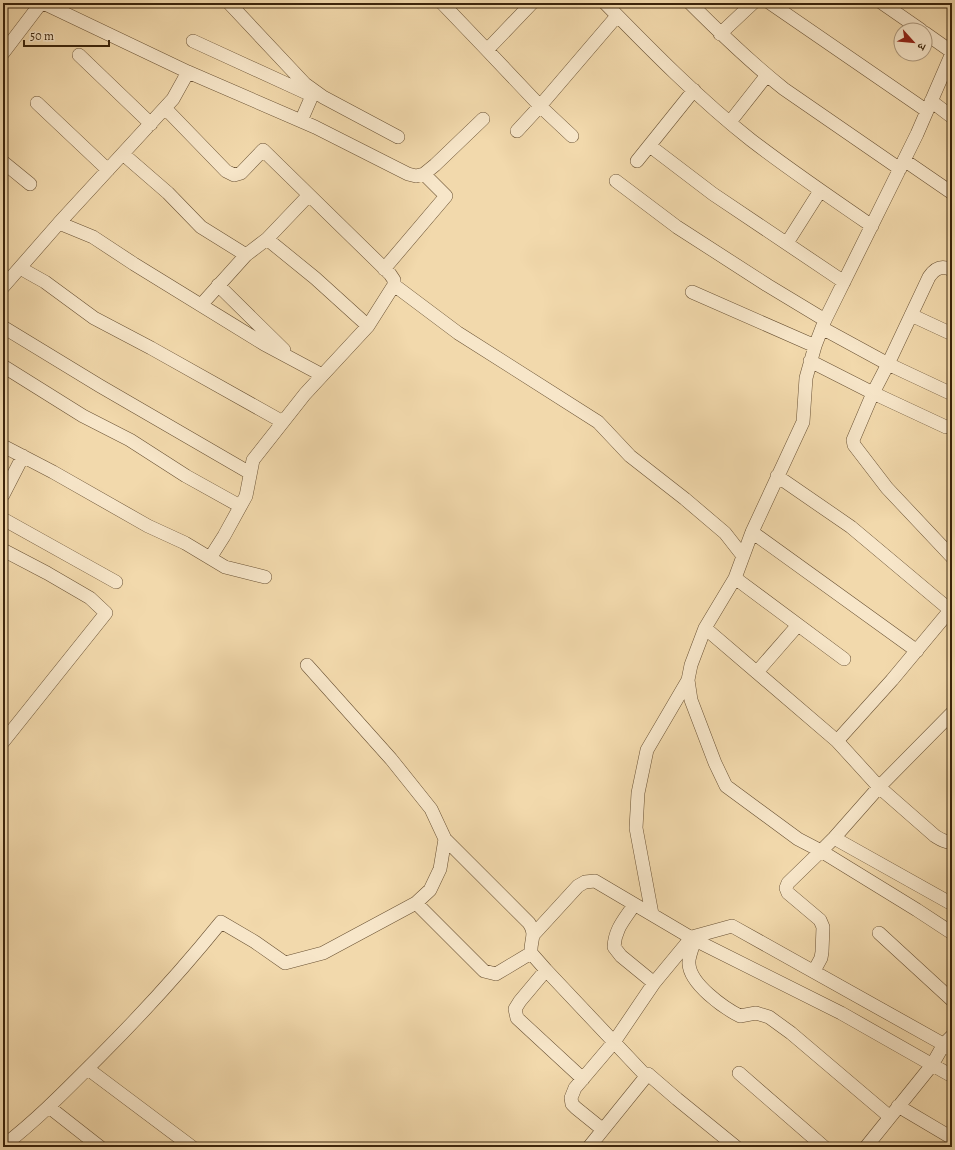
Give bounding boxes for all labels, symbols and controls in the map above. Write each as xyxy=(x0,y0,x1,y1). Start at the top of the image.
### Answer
scale bar xyxy=(24,22,109,48)
north arrow xyxy=(893,22,933,62)
text: 50 m xyxy=(30,28,54,44)
text: उ xyxy=(913,40,930,53)

